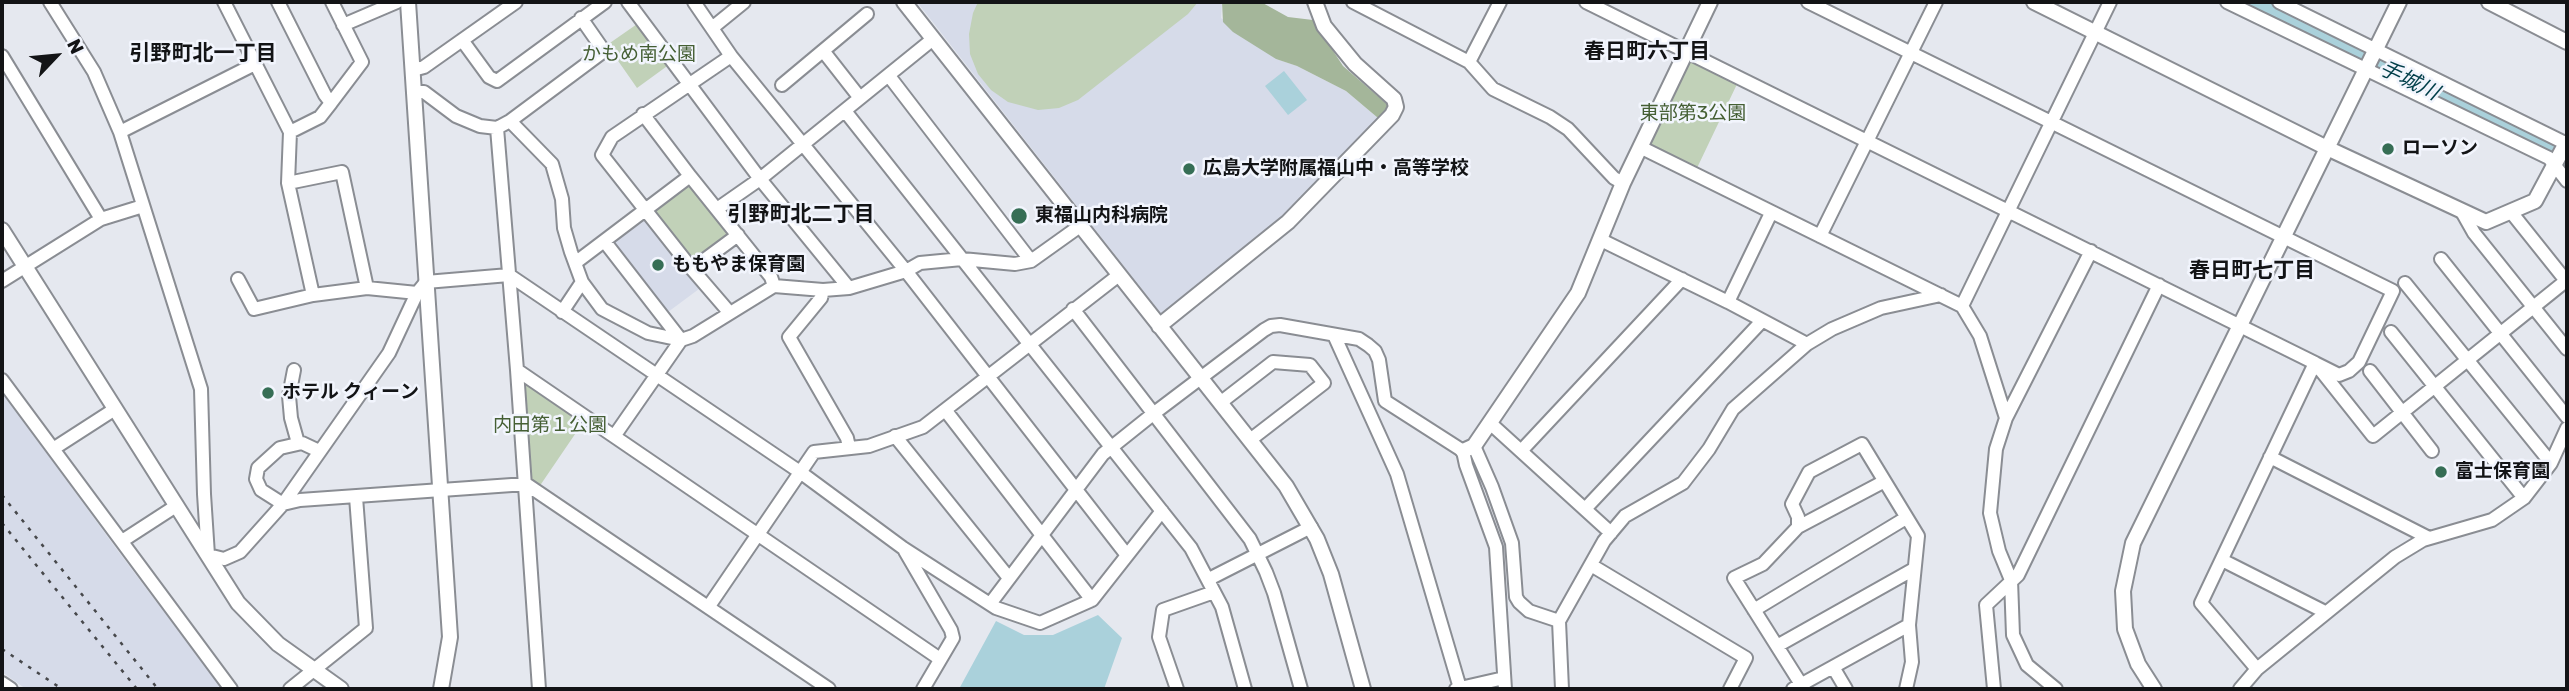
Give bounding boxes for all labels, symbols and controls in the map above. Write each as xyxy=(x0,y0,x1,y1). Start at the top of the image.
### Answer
north arrow xyxy=(21,21,91,91)
text: N xyxy=(62,35,89,58)
district label: 春日町六丁目 xyxy=(1584,39,1710,65)
district label: 引野町北一丁目 xyxy=(130,41,276,67)
park label: かもめ南公園 xyxy=(582,44,696,66)
water label: 手城川 xyxy=(2375,56,2443,106)
park label: 東部第3公園 xyxy=(1640,103,1746,125)
place label: ローソン xyxy=(2402,138,2478,160)
marker: ローソン xyxy=(2380,141,2396,157)
place label: 広島大学附属福山中・高等学校 xyxy=(1203,158,1469,180)
marker: 広島大学附属福山中・高等学校 xyxy=(1181,161,1197,177)
district label: 引野町北二丁目 xyxy=(728,202,874,228)
place label: 東福山内科病院 xyxy=(1035,205,1168,227)
marker: 東福山内科病院 xyxy=(1009,206,1029,226)
place label: ももやま保育園 xyxy=(672,254,805,276)
marker: ももやま保育園 xyxy=(650,257,666,273)
district label: 春日町七丁目 xyxy=(2189,258,2315,284)
place label: ホテル クィーン xyxy=(282,382,419,404)
marker: ホテル クィーン xyxy=(260,385,276,401)
park label: 内田第１公園 xyxy=(493,415,607,437)
place label: 富士保育園 xyxy=(2455,461,2550,483)
marker: 富士保育園 xyxy=(2433,464,2449,480)

